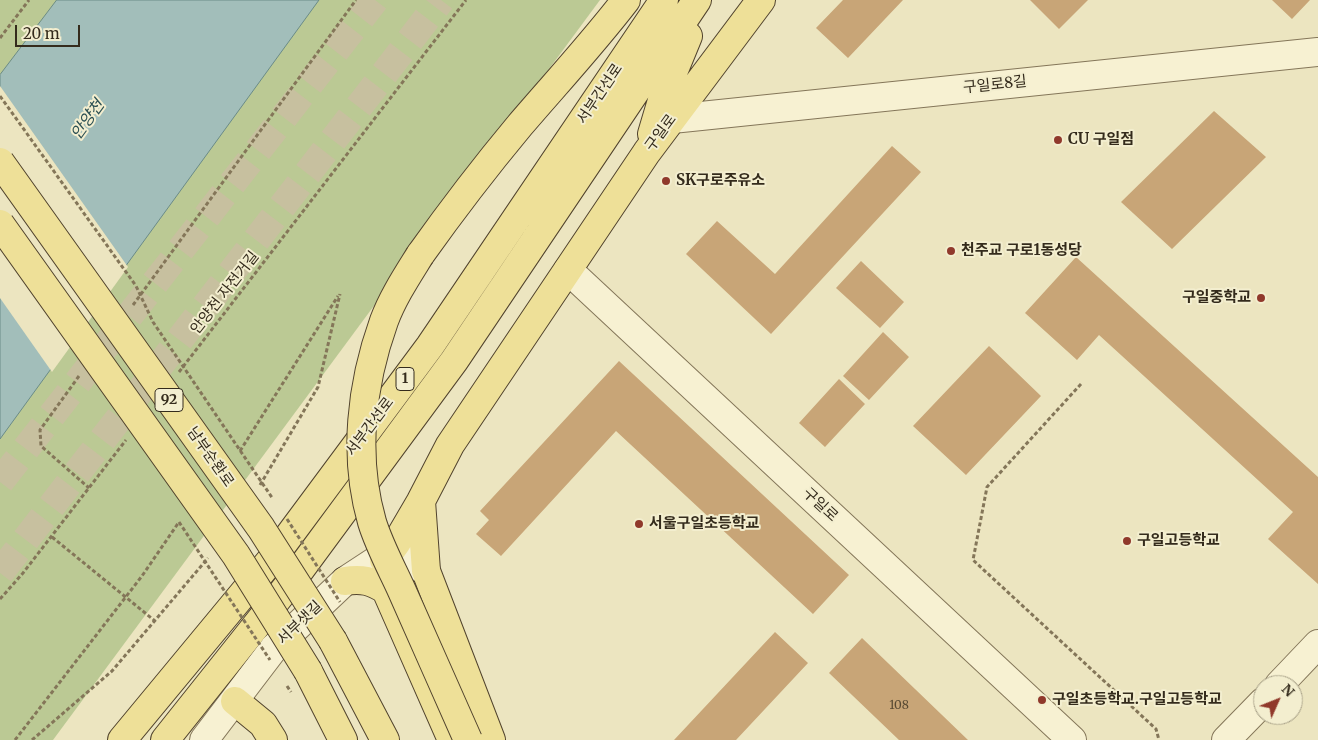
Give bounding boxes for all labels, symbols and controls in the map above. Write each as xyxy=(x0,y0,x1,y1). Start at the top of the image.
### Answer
scale bar xyxy=(18,15,82,47)
text: 20 m xyxy=(23,24,60,43)
street label: 서부간선로 xyxy=(573,60,627,128)
street label: 구일로8길 xyxy=(962,73,1028,97)
water label: 안양천 xyxy=(67,96,109,144)
street label: 구일로 xyxy=(642,111,680,155)
place label: CU 구일점 xyxy=(1068,131,1134,149)
marker: CU 구일점 xyxy=(1052,134,1064,146)
place label: SK구로주유소 xyxy=(676,172,765,190)
marker: SK구로주유소 xyxy=(660,175,672,187)
place label: 천주교 구로1동성당 xyxy=(961,242,1082,260)
marker: 천주교 구로1동성당 xyxy=(945,245,957,257)
street label: 안양천 자전거길 xyxy=(187,248,263,338)
place label: 구일중학교 xyxy=(1182,289,1251,307)
marker: 구일중학교 xyxy=(1255,292,1267,304)
road number: 1 xyxy=(396,368,414,390)
road number: 92 xyxy=(155,388,183,412)
street label: 서부간선로 xyxy=(342,394,398,460)
street label: 남부순환로 xyxy=(183,424,237,490)
street label: 구일로 xyxy=(799,484,841,526)
place label: 서울구일초등학교 xyxy=(649,515,759,533)
marker: 서울구일초등학교 xyxy=(633,518,645,530)
place label: 구일고등학교 xyxy=(1137,532,1220,550)
marker: 구일고등학교 xyxy=(1121,535,1133,547)
street label: 서부샛길 xyxy=(274,597,326,649)
north arrow xyxy=(1253,675,1303,725)
text: N xyxy=(1278,680,1298,701)
place label: 구일초등학교.구일고등학교 xyxy=(1052,691,1222,709)
marker: 구일초등학교.구일고등학교 xyxy=(1036,694,1048,706)
house number: 108 xyxy=(889,699,909,713)

